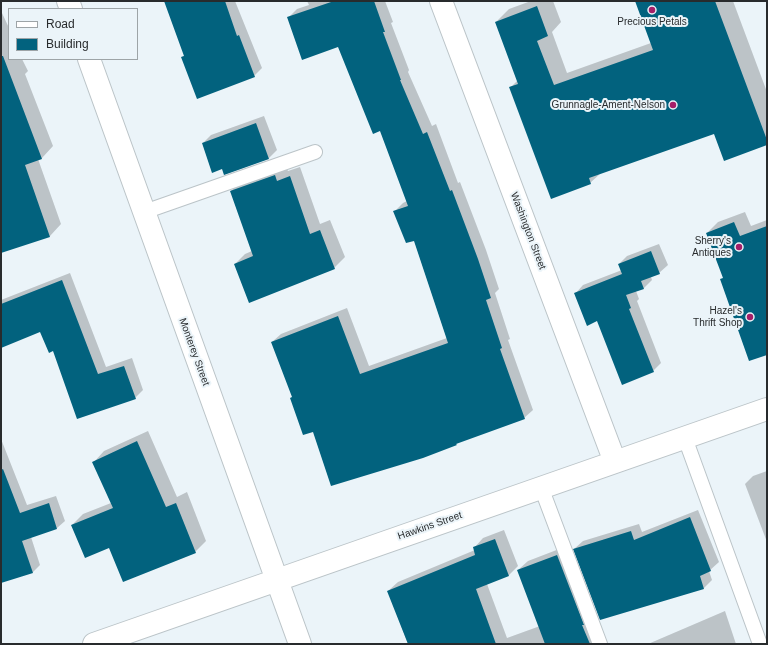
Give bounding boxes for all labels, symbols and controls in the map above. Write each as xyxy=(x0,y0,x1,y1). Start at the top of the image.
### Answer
marker: Precious Petals xyxy=(647,5,657,15)
legend xyxy=(8,8,138,60)
place label: Precious Petals xyxy=(617,16,687,28)
text: Road xyxy=(46,17,75,31)
text: Building xyxy=(46,37,89,51)
place label: Grunnagle-Ament-Nelson xyxy=(552,99,665,111)
marker: Grunnagle-Ament-Nelson xyxy=(668,100,678,110)
street label: Washington Street xyxy=(508,191,548,271)
place label: Sherry's Antiques xyxy=(692,235,731,258)
marker: Sherry's Antiques xyxy=(734,242,744,252)
place label: Hazel's Thrift Shop xyxy=(693,305,742,328)
marker: Hazel's Thrift Shop xyxy=(745,312,755,322)
street label: Monterey Street xyxy=(176,317,212,387)
street label: Hawkins Street xyxy=(396,509,464,543)

